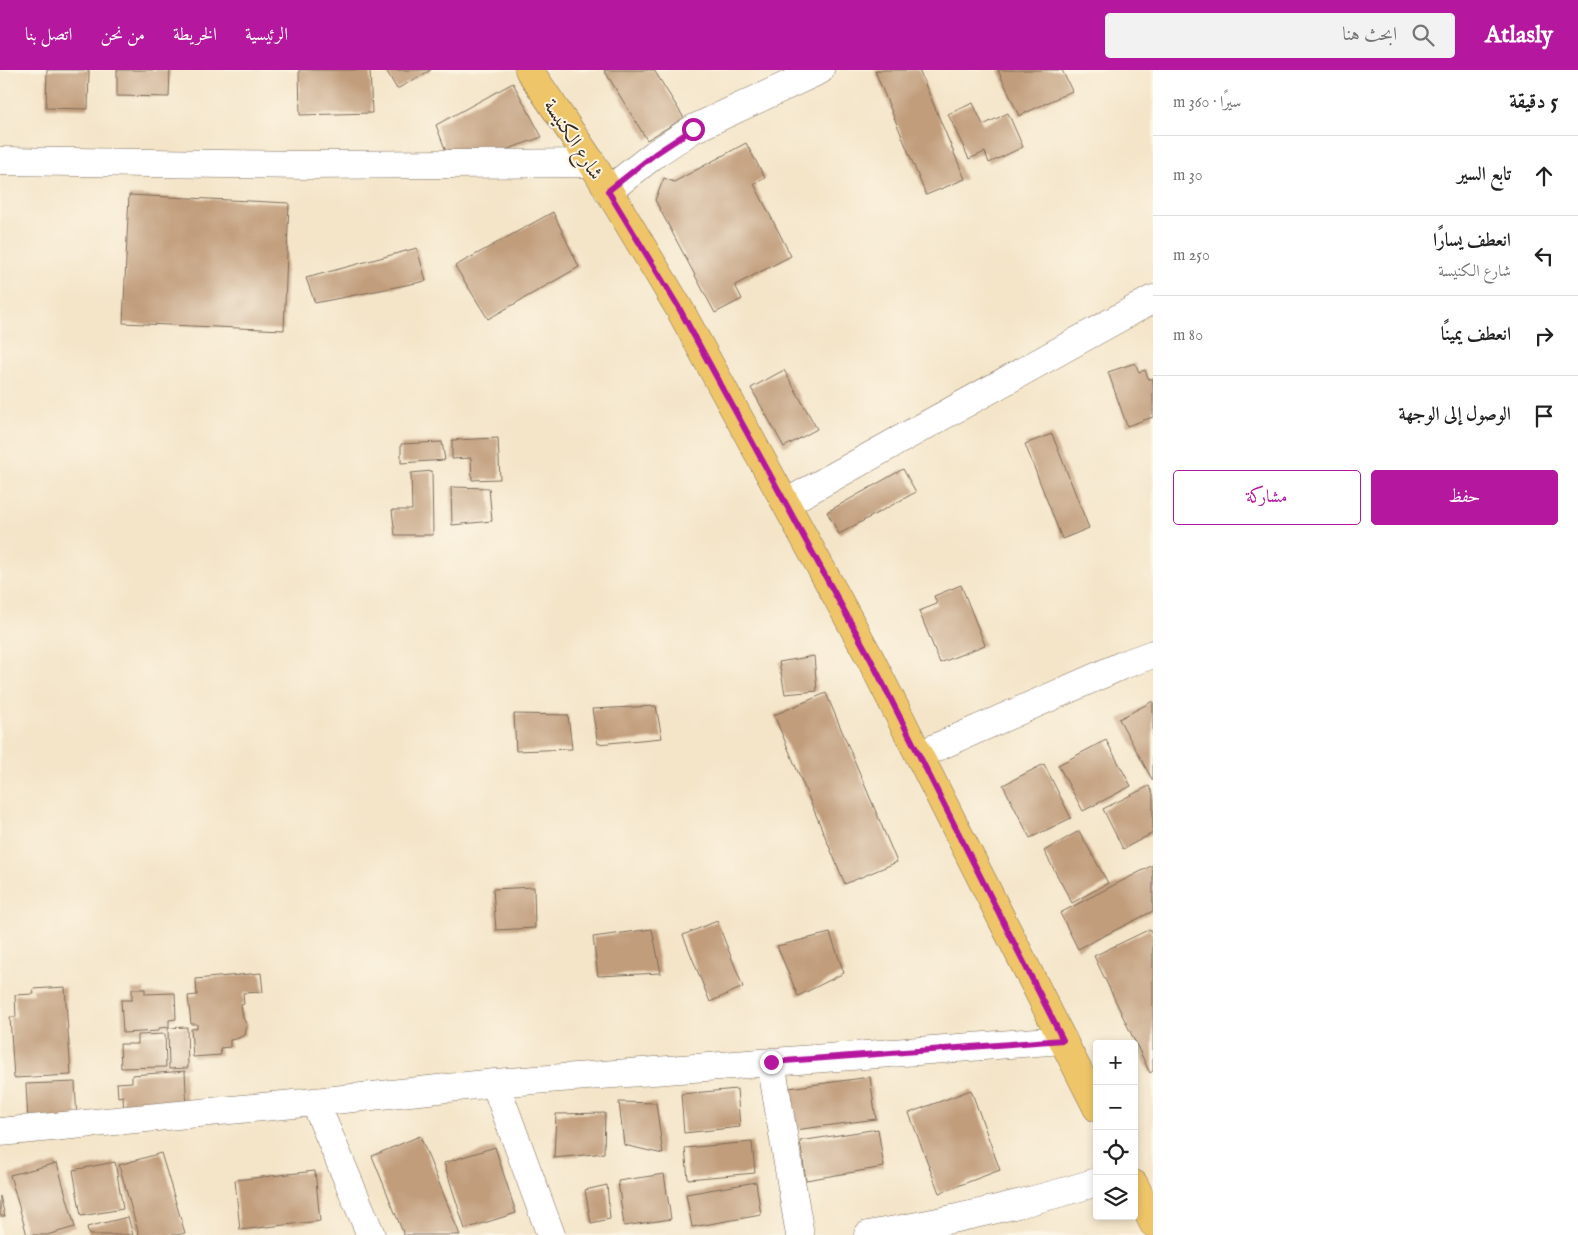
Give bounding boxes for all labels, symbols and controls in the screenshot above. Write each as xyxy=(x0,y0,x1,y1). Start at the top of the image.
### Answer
search box xyxy=(1105,13,1455,58)
text: Atlasly xyxy=(1485,20,1553,51)
icon: search xyxy=(1409,21,1437,49)
text: ابحث هنا xyxy=(1342,23,1397,47)
text: اتصل بنا xyxy=(25,24,72,47)
text: من نحن xyxy=(100,24,145,47)
text: الخريطة xyxy=(173,24,217,47)
text: الرئيسية xyxy=(245,24,288,47)
text: 5 دقيقة xyxy=(1509,89,1558,116)
text: سيرًا · 360 m xyxy=(1173,93,1241,113)
street label: شارع الكنيسة xyxy=(534,95,608,187)
route start xyxy=(682,118,705,141)
icon: ahead xyxy=(1530,162,1558,190)
text: تابع السير xyxy=(1457,163,1511,187)
text: 30 m xyxy=(1173,166,1203,186)
text: انعطف يسارًا xyxy=(1433,229,1511,253)
icon: left xyxy=(1530,242,1558,270)
text: 250 m xyxy=(1173,246,1210,266)
text: شارع الكنيسة xyxy=(1438,262,1511,282)
icon: right xyxy=(1530,322,1558,350)
text: انعطف يمينًا xyxy=(1441,323,1511,347)
text: 80 m xyxy=(1173,326,1203,346)
icon: arrive xyxy=(1530,402,1558,430)
text: الوصول إلى الوجهة xyxy=(1399,403,1511,427)
button: مشاركة xyxy=(1173,470,1361,525)
button: حفظ xyxy=(1371,470,1558,525)
map controls xyxy=(1093,1040,1138,1220)
button: + xyxy=(1093,1040,1138,1085)
route end xyxy=(760,1051,783,1074)
button: − xyxy=(1093,1085,1138,1130)
button: locate xyxy=(1093,1130,1138,1175)
button: layers xyxy=(1093,1175,1138,1220)

